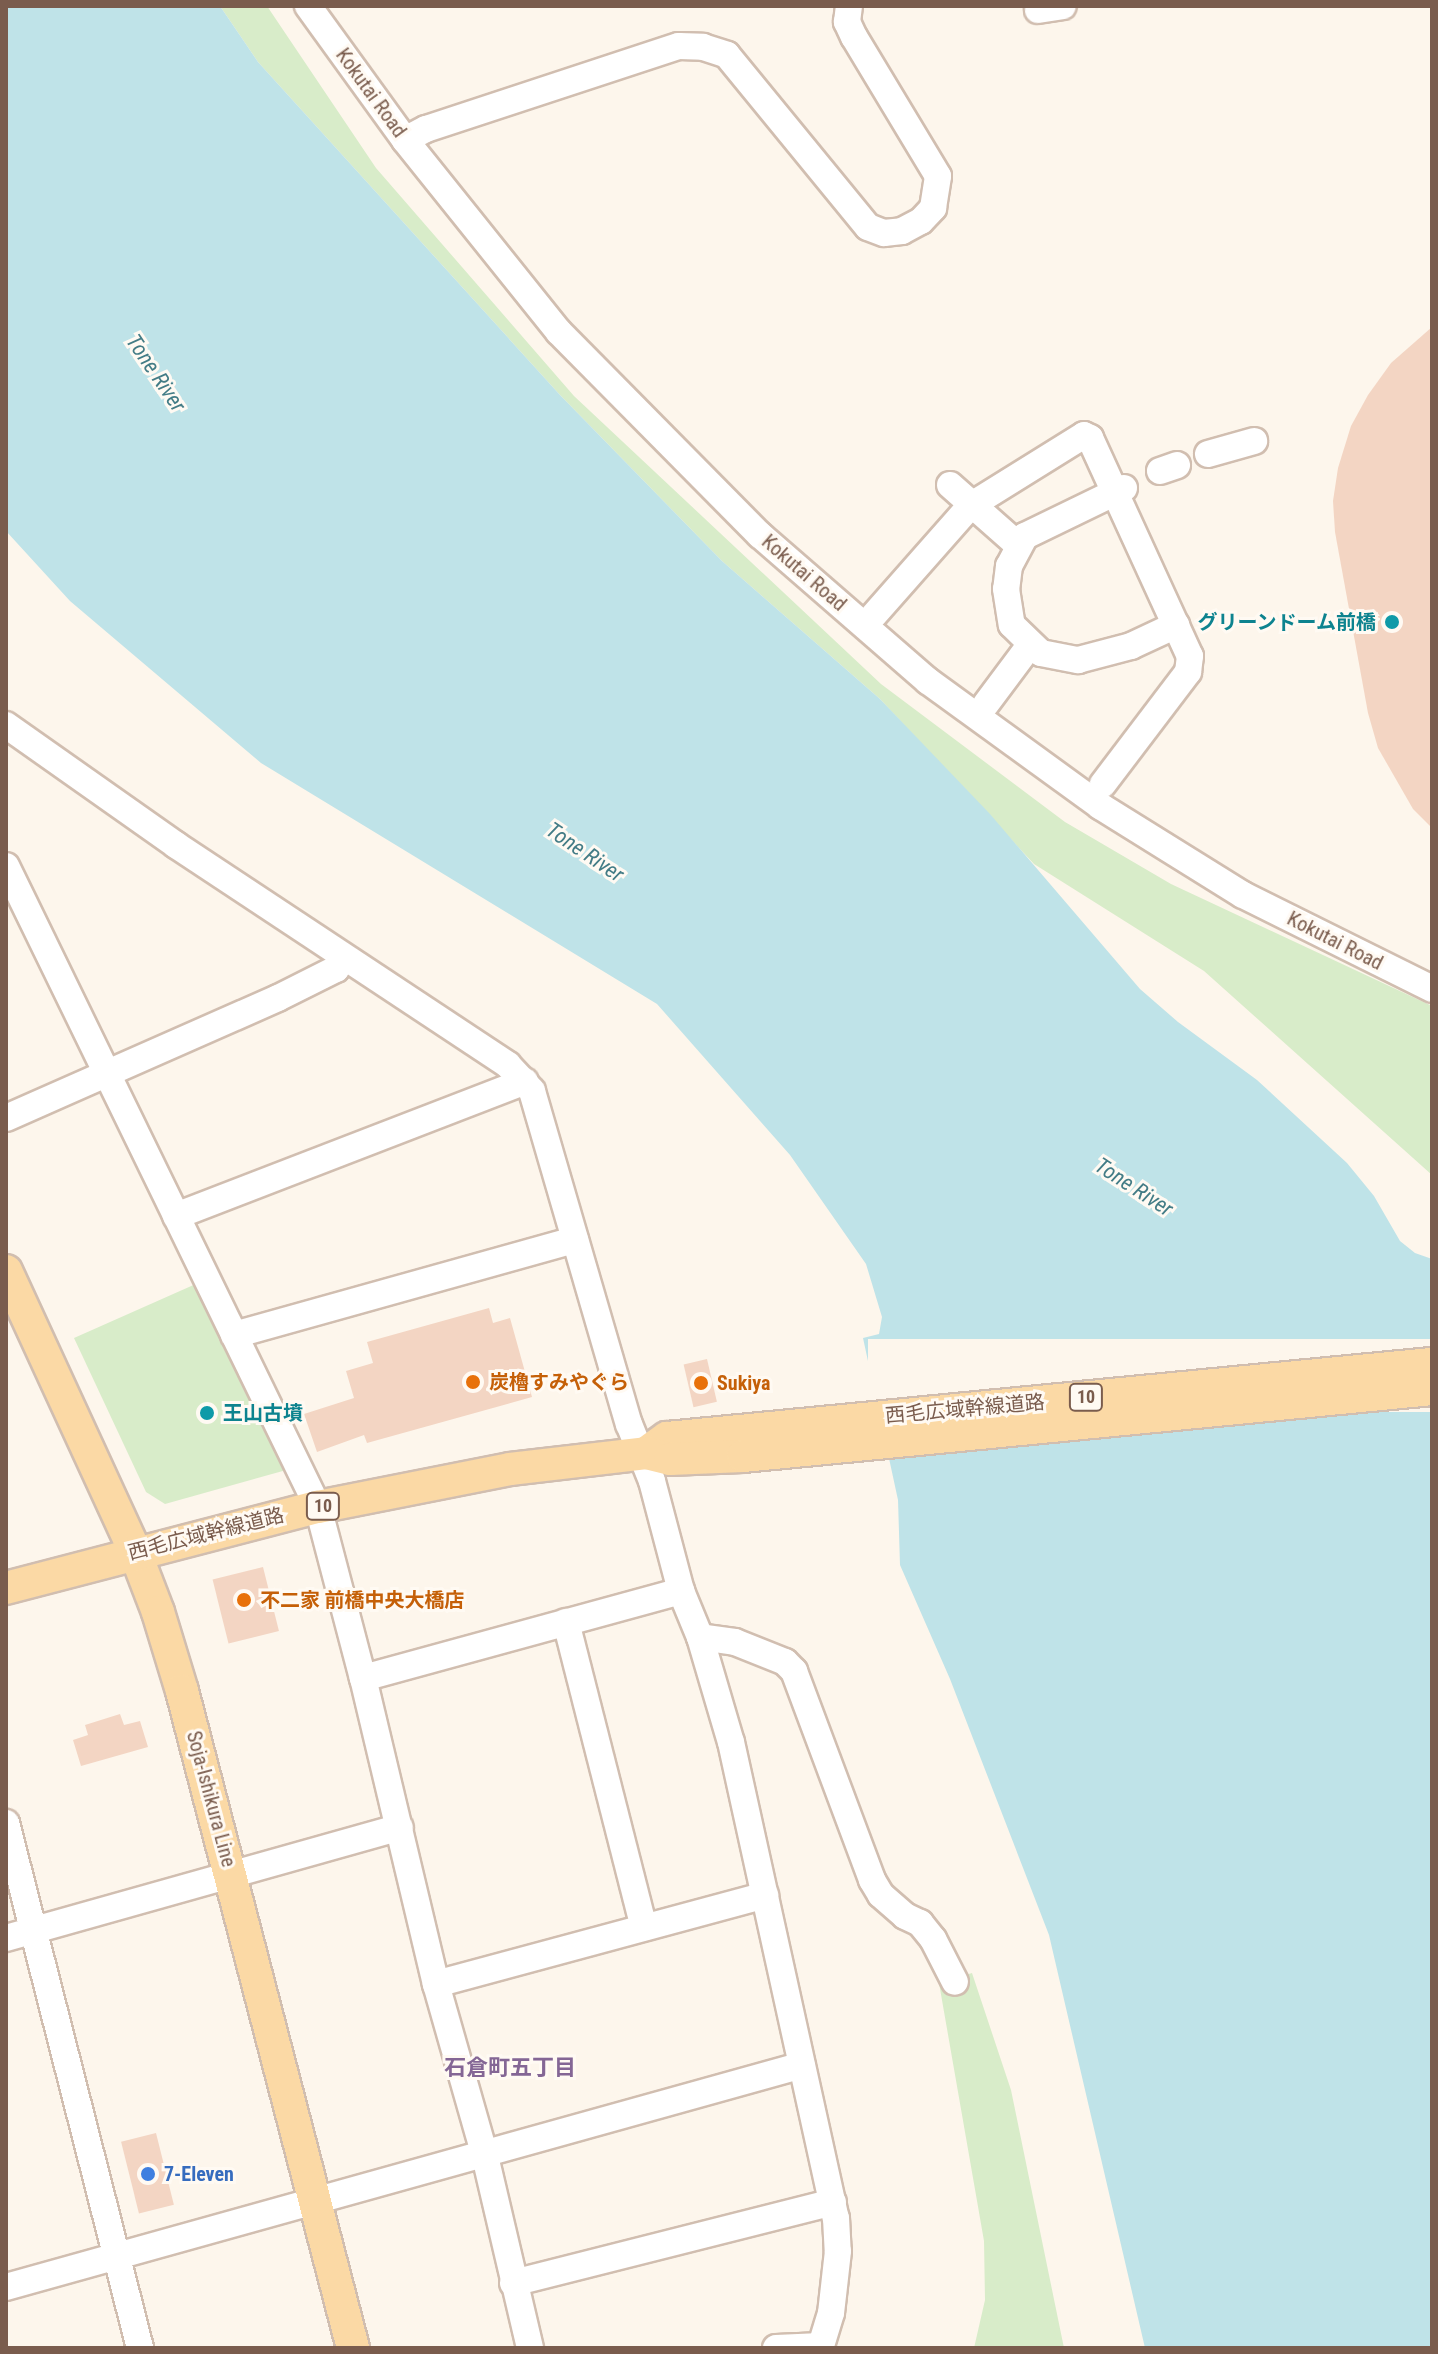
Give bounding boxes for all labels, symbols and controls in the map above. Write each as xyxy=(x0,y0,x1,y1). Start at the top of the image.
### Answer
street label: Kokutai Road xyxy=(331,44,411,142)
water label: Tone River xyxy=(121,329,191,417)
street label: Kokutai Road xyxy=(757,530,851,616)
place label: グリーンドーム前橋 xyxy=(1196,610,1376,634)
marker: グリーンドーム前橋 xyxy=(1383,613,1401,631)
water label: Tone River xyxy=(541,817,629,887)
street label: Kokutai Road xyxy=(1283,907,1387,975)
water label: Tone River xyxy=(1090,1152,1178,1222)
place label: 炭櫓すみやぐら xyxy=(489,1370,629,1394)
place label: Sukiya xyxy=(717,1371,770,1395)
marker: 炭櫓すみやぐら xyxy=(464,1373,482,1391)
marker: Sukiya xyxy=(692,1374,710,1392)
road number: 10 xyxy=(1068,1383,1104,1411)
street label: 西毛広域幹線道路 xyxy=(884,1390,1046,1428)
place label: 王山古墳 xyxy=(223,1401,303,1425)
marker: 王山古墳 xyxy=(198,1404,216,1422)
road number: 10 xyxy=(305,1492,341,1520)
street label: 西毛広域幹線道路 xyxy=(125,1503,287,1565)
place label: 不二家 前橋中央大橋店 xyxy=(260,1588,465,1612)
marker: 不二家 前橋中央大橋店 xyxy=(235,1591,253,1609)
street label: Soja-Ishikura Line xyxy=(181,1729,241,1869)
district label: 石倉町五丁目 xyxy=(444,2055,576,2081)
place label: 7-Eleven xyxy=(164,2162,234,2186)
marker: 7-Eleven xyxy=(139,2165,157,2183)

